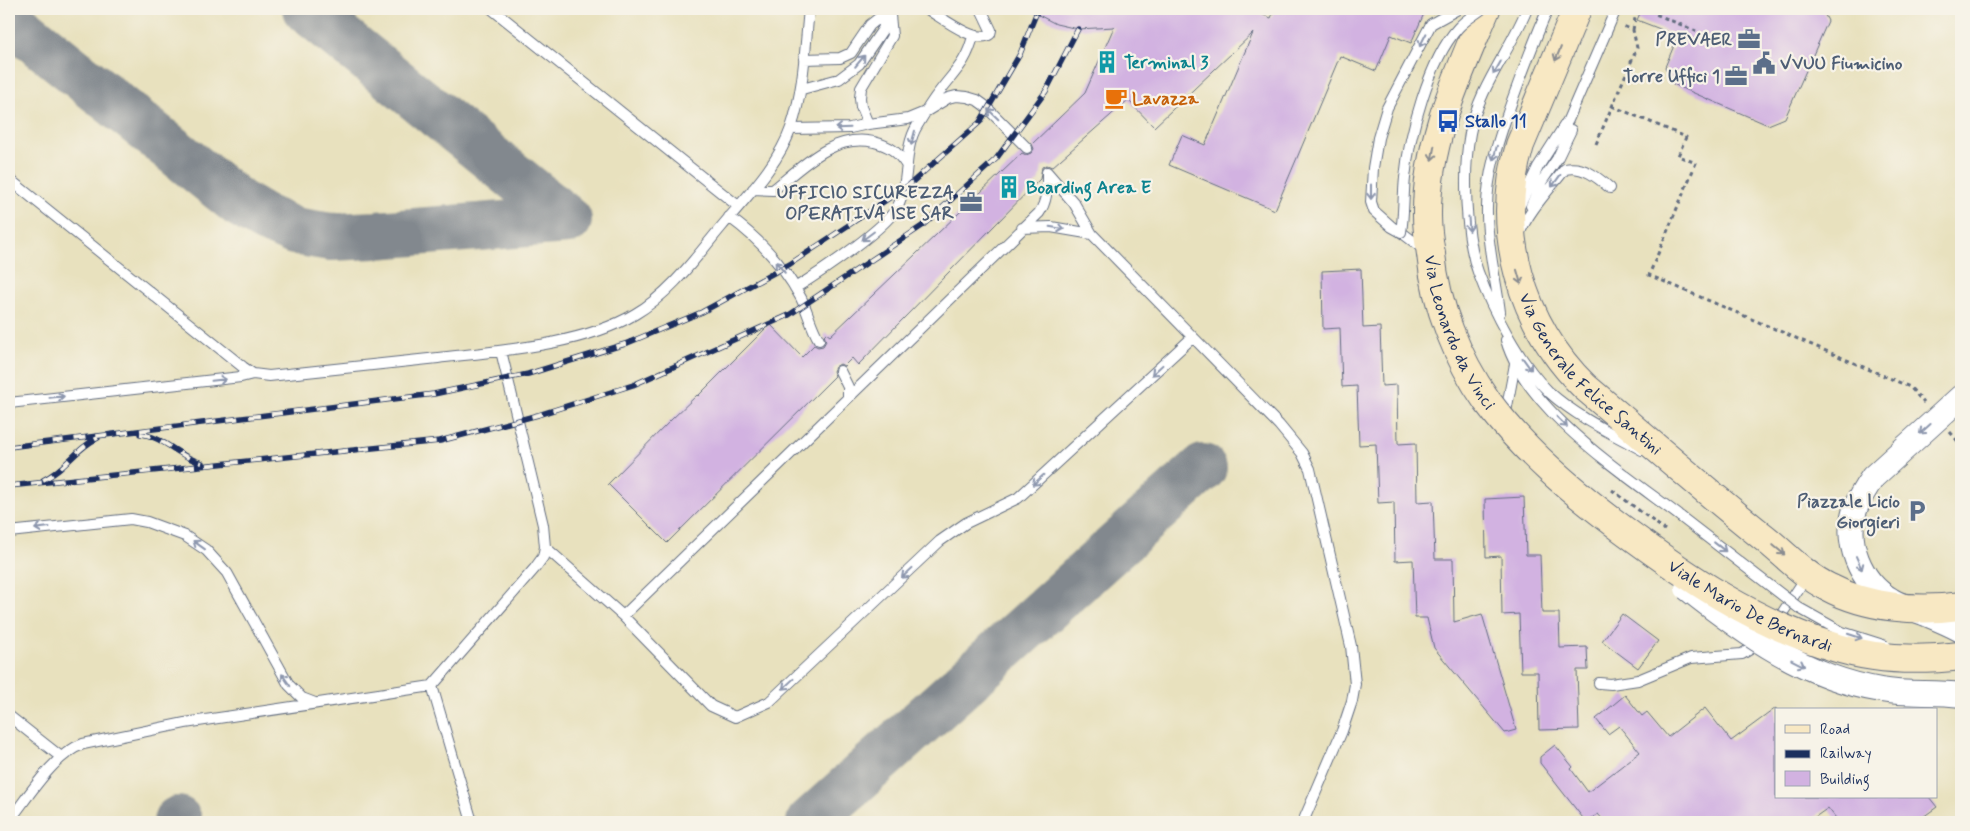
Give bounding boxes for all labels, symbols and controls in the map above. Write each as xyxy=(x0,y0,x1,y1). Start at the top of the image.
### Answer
office icon: PREVAER xyxy=(1736,26,1762,52)
place label: PREVAER xyxy=(1656,28,1732,52)
one-way arrow xyxy=(1418,32,1427,47)
one-way arrow xyxy=(1552,46,1562,61)
building icon: Terminal 3 xyxy=(1094,49,1120,75)
public building icon: VVUU Fiumicino xyxy=(1751,50,1777,76)
place label: Terminal 3 xyxy=(1124,51,1209,75)
place label: VVUU Fiumicino xyxy=(1780,52,1903,76)
one-way arrow xyxy=(854,55,865,68)
one-way arrow xyxy=(1491,60,1501,74)
office icon: Torre Uffici 1 xyxy=(1723,63,1749,89)
place label: Torre Uffici 1 xyxy=(1623,65,1720,89)
cafe icon: Lavazza xyxy=(1103,85,1129,111)
place label: Lavazza xyxy=(1132,87,1200,111)
one-way arrow xyxy=(987,108,999,120)
bus stop icon: Stallo 11 xyxy=(1435,108,1461,134)
place label: Stallo 11 xyxy=(1465,110,1527,134)
one-way arrow xyxy=(835,124,851,133)
one-way arrow xyxy=(908,129,917,145)
one-way arrow xyxy=(1428,144,1437,160)
one-way arrow xyxy=(1490,145,1499,161)
building icon: Boarding Area E xyxy=(996,174,1022,200)
one-way arrow xyxy=(1551,174,1562,187)
place label: Boarding Area E xyxy=(1026,176,1152,202)
place label: UFFICIO SICUREZZA OPERATIVA ISE SAR xyxy=(777,181,955,226)
one-way arrow xyxy=(1367,183,1376,199)
office icon: UFFICIO SICUREZZA OPERATIVA ISE SAR xyxy=(958,189,984,215)
one-way arrow xyxy=(1464,216,1473,232)
one-way arrow xyxy=(1049,224,1065,234)
one-way arrow xyxy=(861,231,875,241)
street label: Via Leonardo da Vinci xyxy=(1418,254,1501,415)
one-way arrow xyxy=(775,260,786,273)
one-way arrow xyxy=(1514,268,1524,284)
street label: Via Generale Felice Santini xyxy=(1513,290,1667,461)
one-way arrow xyxy=(1522,357,1532,371)
one-way arrow xyxy=(1151,364,1164,376)
one-way arrow xyxy=(210,375,226,385)
one-way arrow xyxy=(49,392,65,402)
one-way arrow xyxy=(1556,416,1568,428)
one-way arrow xyxy=(1919,423,1932,435)
one-way arrow xyxy=(1031,474,1044,486)
place label: Piazzale Licio Giorgieri xyxy=(1797,490,1900,537)
parking icon: Piazzale Licio Giorgieri xyxy=(1904,498,1930,524)
one-way arrow xyxy=(35,523,51,533)
one-way arrow xyxy=(192,540,206,550)
one-way arrow xyxy=(1713,542,1726,553)
one-way arrow xyxy=(1772,544,1785,555)
street label: Viale Mario De Bernardi xyxy=(1663,554,1835,659)
one-way arrow xyxy=(1854,555,1864,570)
one-way arrow xyxy=(900,567,913,579)
one-way arrow xyxy=(1846,632,1862,641)
one-way arrow xyxy=(1790,659,1805,668)
one-way arrow xyxy=(281,673,291,687)
one-way arrow xyxy=(782,678,794,690)
legend xyxy=(1775,708,1938,798)
text: Road xyxy=(1820,720,1850,740)
text: Railway xyxy=(1820,744,1872,764)
text: Building xyxy=(1820,770,1870,791)

